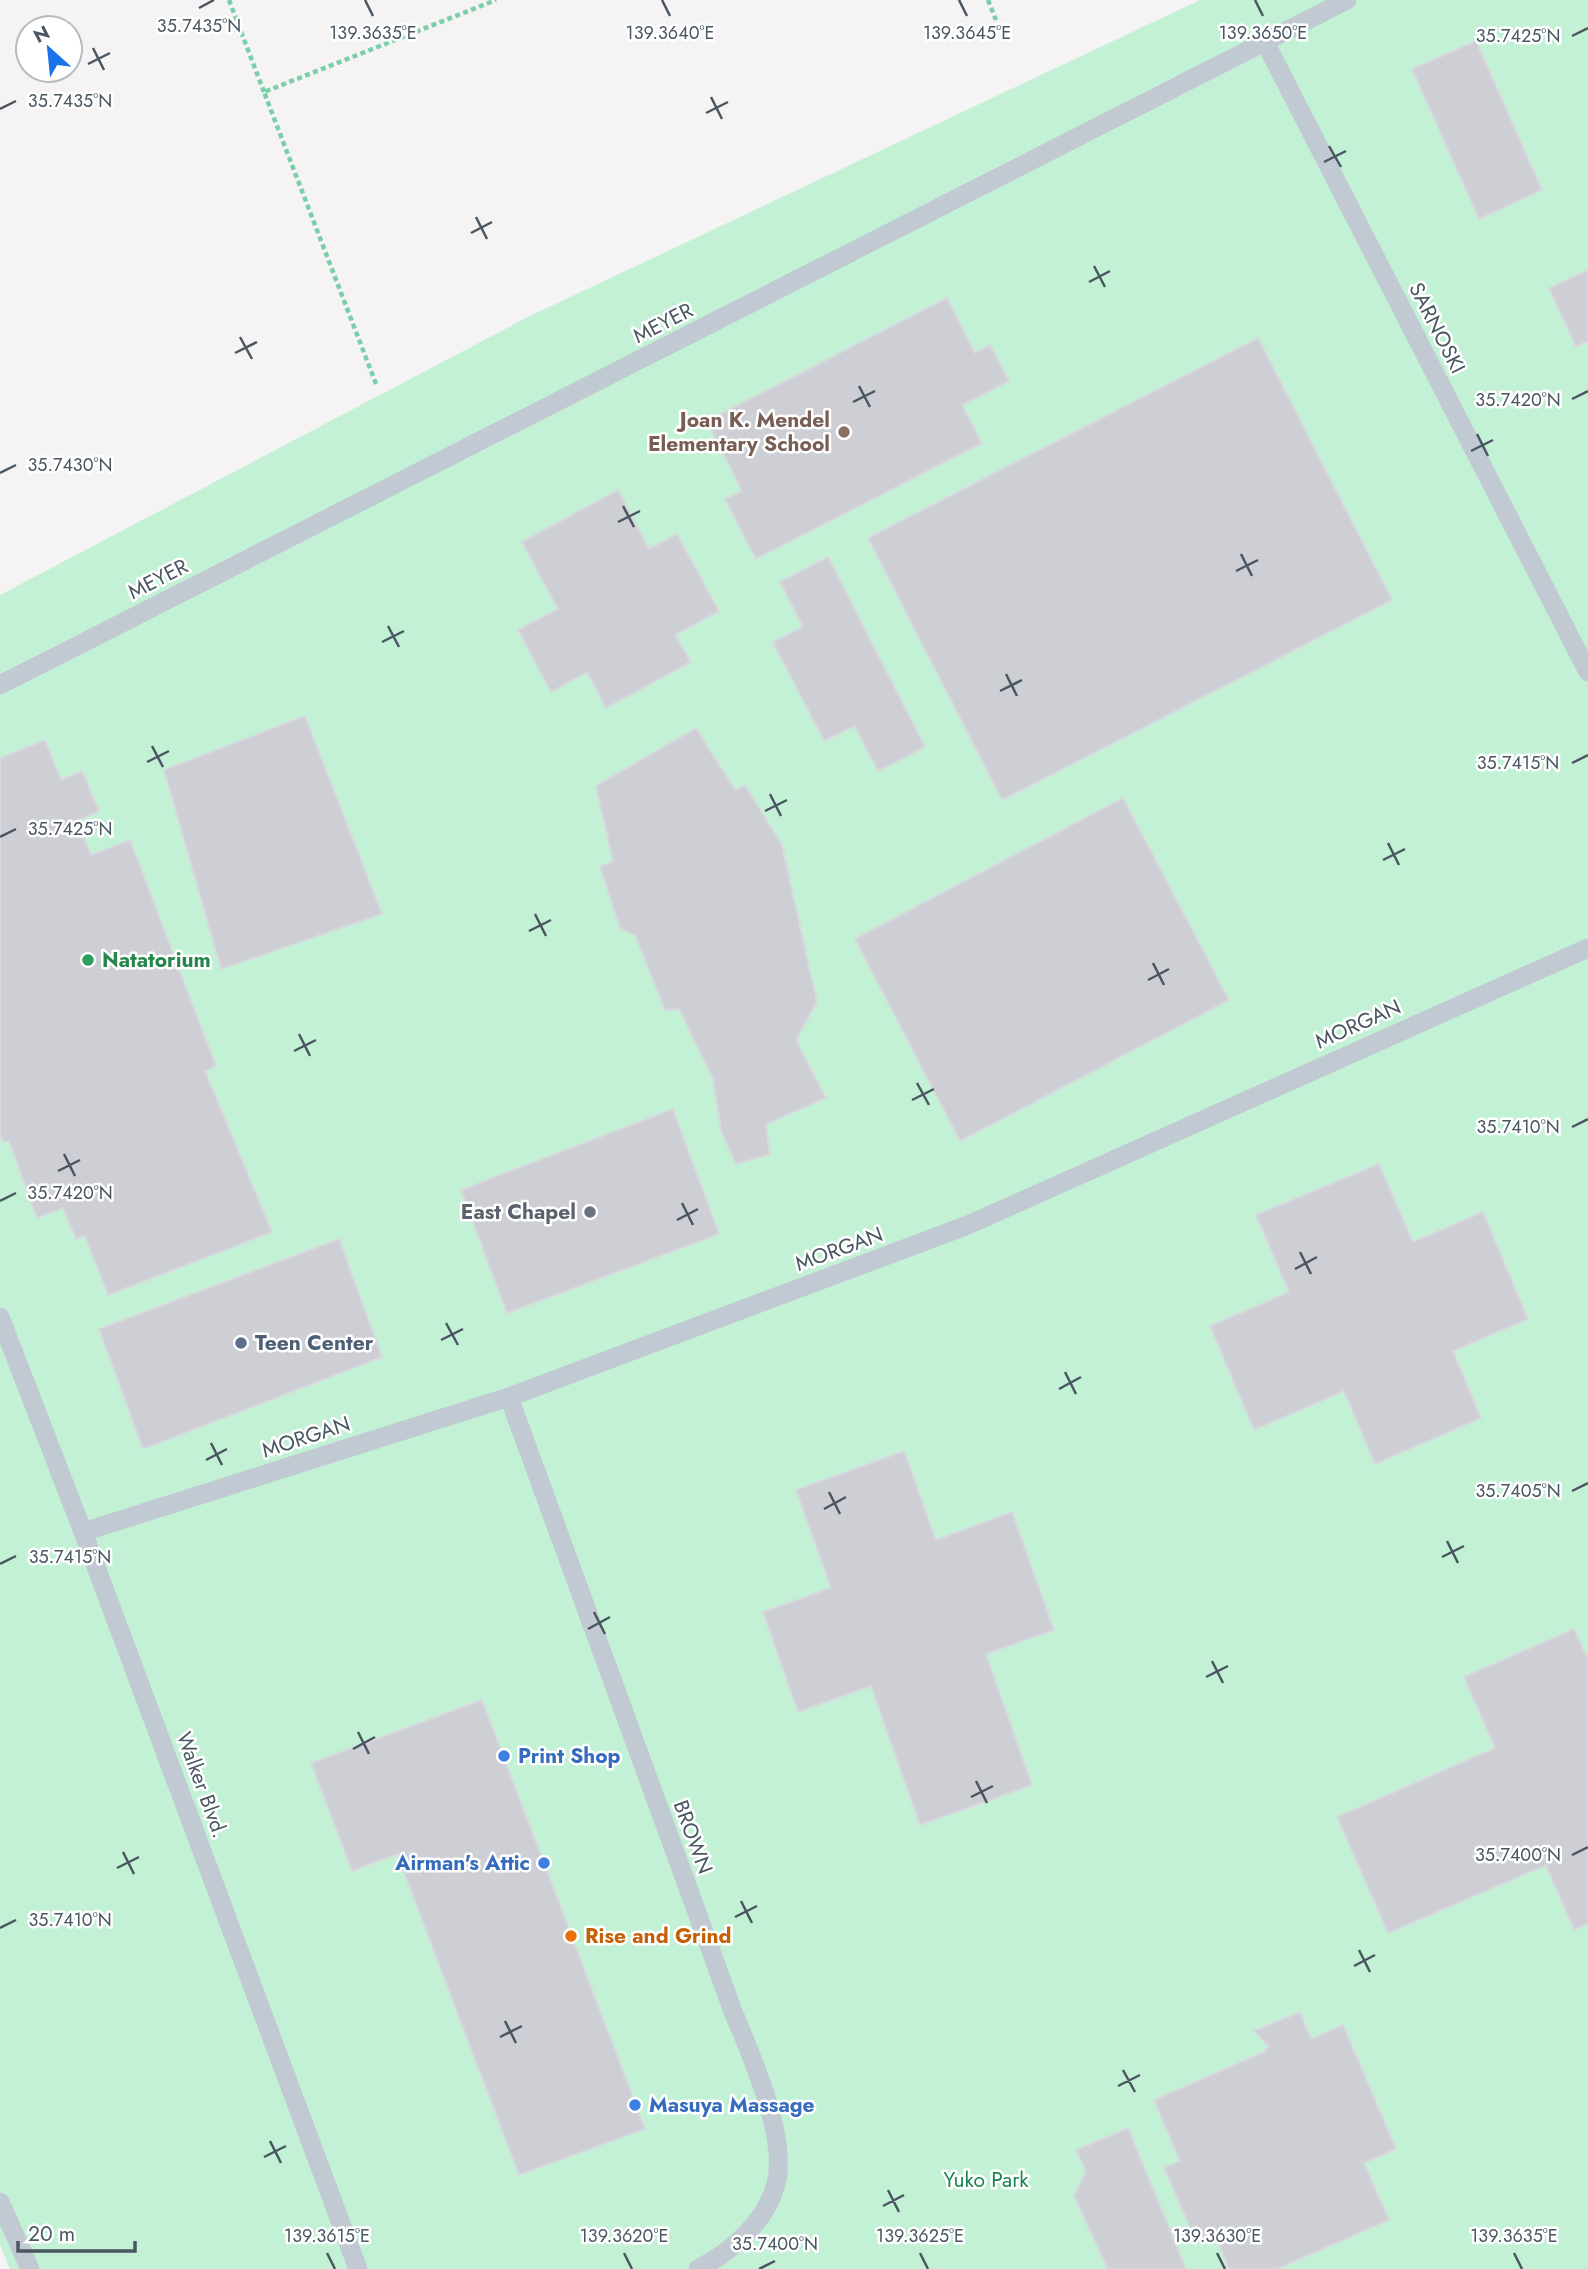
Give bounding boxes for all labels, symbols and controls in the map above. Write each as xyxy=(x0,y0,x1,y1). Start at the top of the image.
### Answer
text: 35.7435°N xyxy=(157,13,241,39)
north arrow xyxy=(14,14,84,84)
text: N xyxy=(29,19,54,50)
text: 139.3635°E xyxy=(329,20,417,46)
text: 139.3640°E xyxy=(626,20,714,46)
text: 139.3645°E xyxy=(923,20,1011,46)
text: 139.3650°E xyxy=(1219,20,1307,46)
text: 35.7425°N xyxy=(1476,23,1560,49)
text: 35.7435°N xyxy=(28,88,112,114)
street label: SARNOSKI xyxy=(1401,277,1473,379)
street label: MEYER xyxy=(628,295,698,351)
text: 35.7420°N xyxy=(1475,387,1561,413)
place label: Joan K. Mendel Elementary School xyxy=(648,405,830,459)
marker: Joan K. Mendel Elementary School xyxy=(836,424,852,440)
text: 35.7430°N xyxy=(28,452,112,478)
street label: MEYER xyxy=(123,551,193,607)
text: 35.7415°N xyxy=(1477,750,1559,776)
text: 35.7425°N xyxy=(28,816,112,842)
place label: Natatorium xyxy=(102,945,211,975)
marker: Natatorium xyxy=(80,952,96,968)
street label: MORGAN xyxy=(1310,992,1406,1056)
text: 35.7410°N xyxy=(1476,1114,1560,1140)
text: 35.7420°N xyxy=(27,1180,113,1206)
place label: East Chapel xyxy=(461,1197,576,1227)
marker: East Chapel xyxy=(582,1204,598,1220)
street label: MORGAN xyxy=(791,1219,887,1279)
place label: Teen Center xyxy=(255,1328,374,1358)
marker: Teen Center xyxy=(233,1335,249,1351)
street label: MORGAN xyxy=(258,1409,354,1465)
text: 35.7405°N xyxy=(1475,1478,1561,1504)
text: 35.7415°N xyxy=(29,1544,111,1570)
street label: Walker Blvd. xyxy=(169,1728,235,1842)
place label: Print Shop xyxy=(518,1741,621,1771)
marker: Print Shop xyxy=(496,1748,512,1764)
street label: BROWN xyxy=(666,1796,720,1878)
text: 35.7400°N xyxy=(1475,1842,1561,1868)
place label: Airman's Attic xyxy=(394,1848,530,1878)
marker: Airman's Attic xyxy=(536,1855,552,1871)
text: 35.7410°N xyxy=(28,1907,112,1933)
place label: Rise and Grind xyxy=(585,1921,732,1951)
marker: Rise and Grind xyxy=(563,1928,579,1944)
place label: Masuya Massage xyxy=(649,2090,815,2120)
marker: Masuya Massage xyxy=(627,2097,643,2113)
park label: Yuko Park xyxy=(943,2165,1029,2195)
scale bar xyxy=(18,2210,135,2254)
text: 20 m xyxy=(28,2219,75,2249)
text: 139.3615°E xyxy=(284,2223,370,2249)
text: 139.3620°E xyxy=(580,2223,668,2249)
text: 139.3625°E xyxy=(876,2223,964,2249)
text: 139.3630°E xyxy=(1173,2223,1261,2249)
text: 139.3635°E xyxy=(1470,2223,1558,2249)
text: 35.7400°N xyxy=(732,2231,818,2257)

